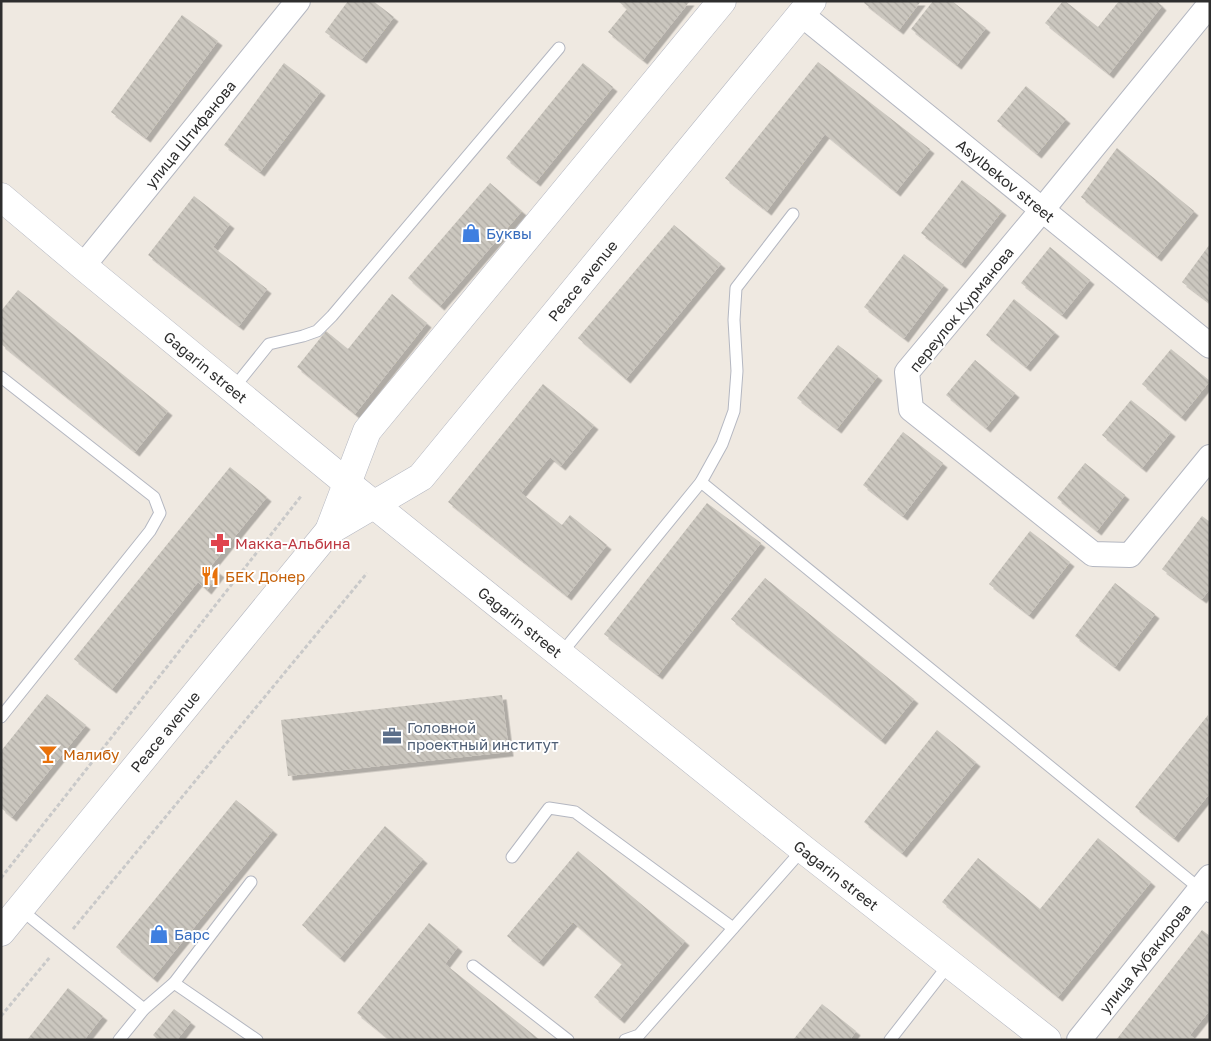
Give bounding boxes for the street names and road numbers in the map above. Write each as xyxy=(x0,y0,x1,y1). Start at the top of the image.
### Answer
street label: улица Штифанова xyxy=(141,76,239,192)
street label: Asylbekov street xyxy=(953,135,1059,226)
street label: Peace avenue xyxy=(544,236,621,325)
street label: переулок Курманова xyxy=(905,243,1017,375)
street label: Gagarin street xyxy=(160,327,251,406)
street label: Gagarin street xyxy=(474,583,566,661)
street label: Peace avenue xyxy=(127,687,204,776)
street label: Gagarin street xyxy=(790,836,882,914)
street label: улица Аубакирова xyxy=(1095,900,1194,1017)

